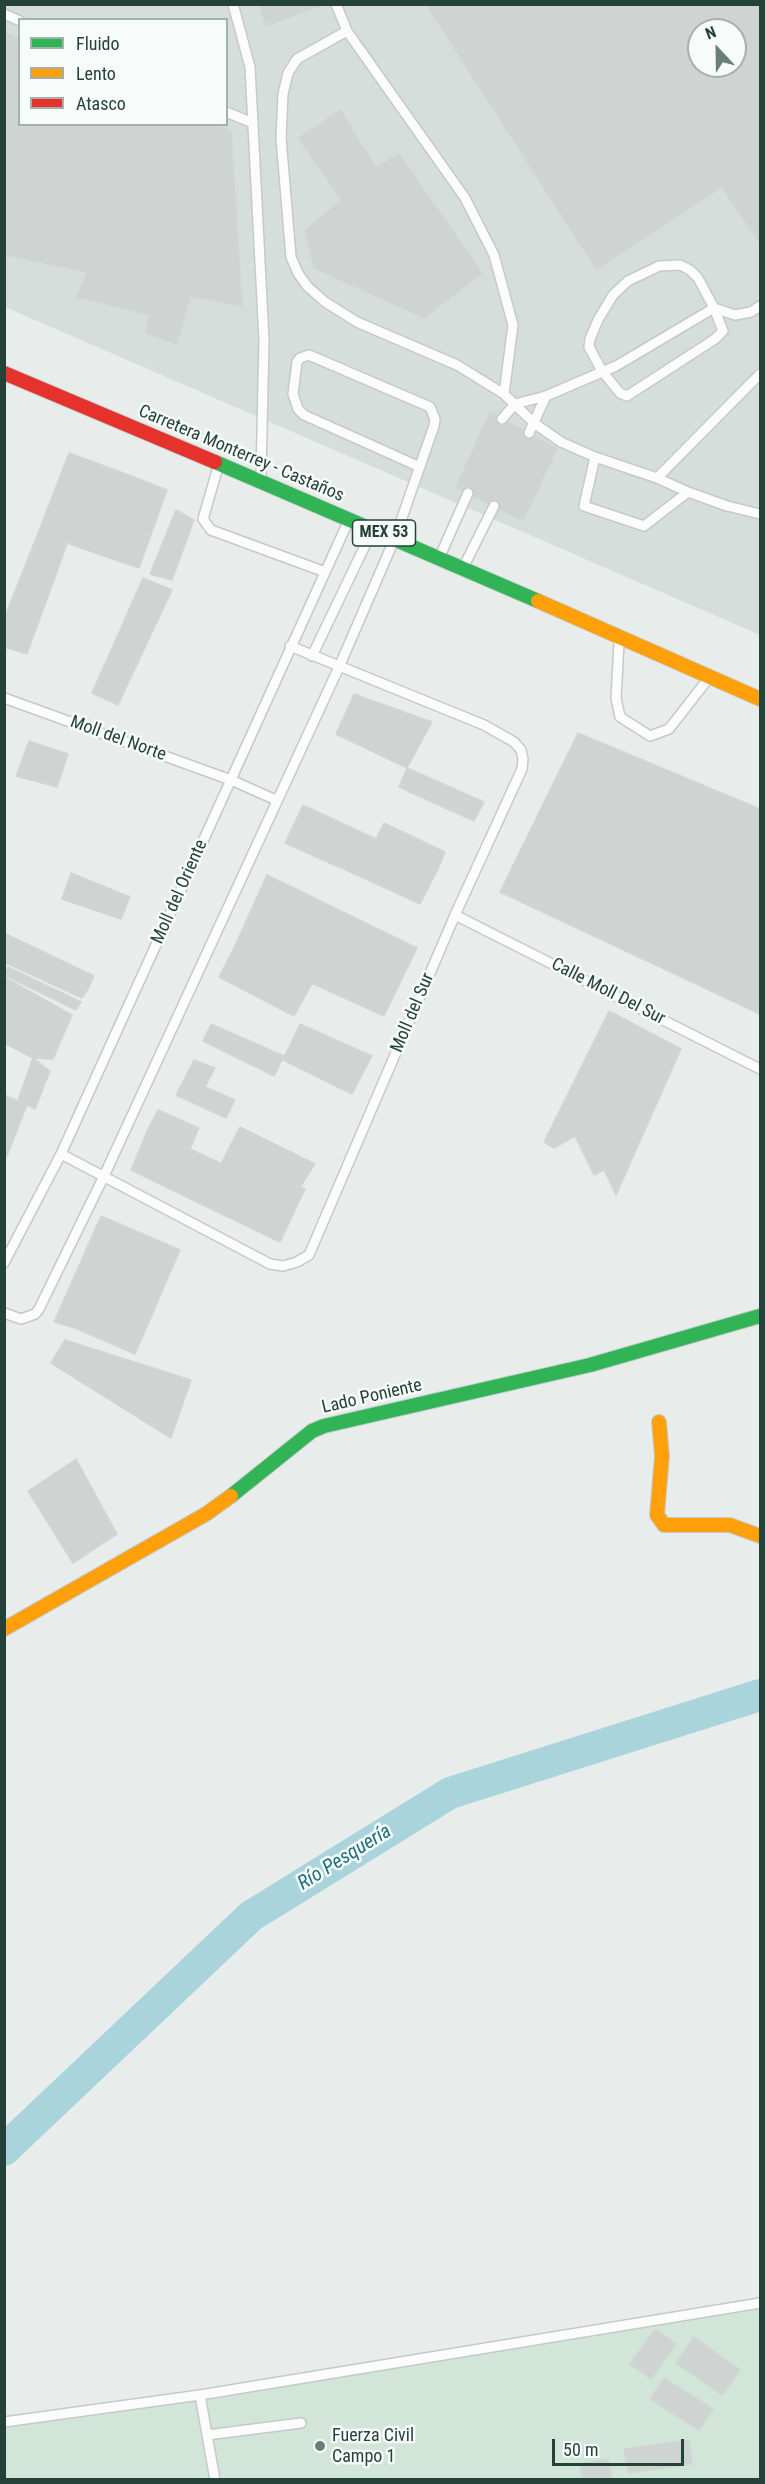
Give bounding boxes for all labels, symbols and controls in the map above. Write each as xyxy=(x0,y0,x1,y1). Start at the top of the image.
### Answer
legend xyxy=(18,18,228,126)
north arrow xyxy=(687,18,747,78)
text: N xyxy=(703,22,719,43)
text: Fluido xyxy=(76,33,120,54)
text: Lento xyxy=(76,63,116,84)
text: Atasco xyxy=(76,93,126,114)
street label: Carretera Monterrey - Castaños xyxy=(135,401,347,507)
road number: MEX 53 xyxy=(352,520,416,546)
street label: Moll del Norte xyxy=(67,712,169,766)
street label: Moll del Oriente xyxy=(147,836,213,948)
street label: Calle Moll Del Sur xyxy=(547,954,669,1030)
street label: Moll del Sur xyxy=(387,970,439,1056)
street label: Lado Poniente xyxy=(320,1375,424,1419)
water label: Río Pesquería xyxy=(294,1820,396,1896)
place label: Fuerza Civil Campo 1 xyxy=(332,2425,414,2468)
scale bar xyxy=(555,2427,687,2465)
marker: Fuerza Civil Campo 1 xyxy=(313,2439,327,2453)
text: 50 m xyxy=(563,2439,598,2460)

